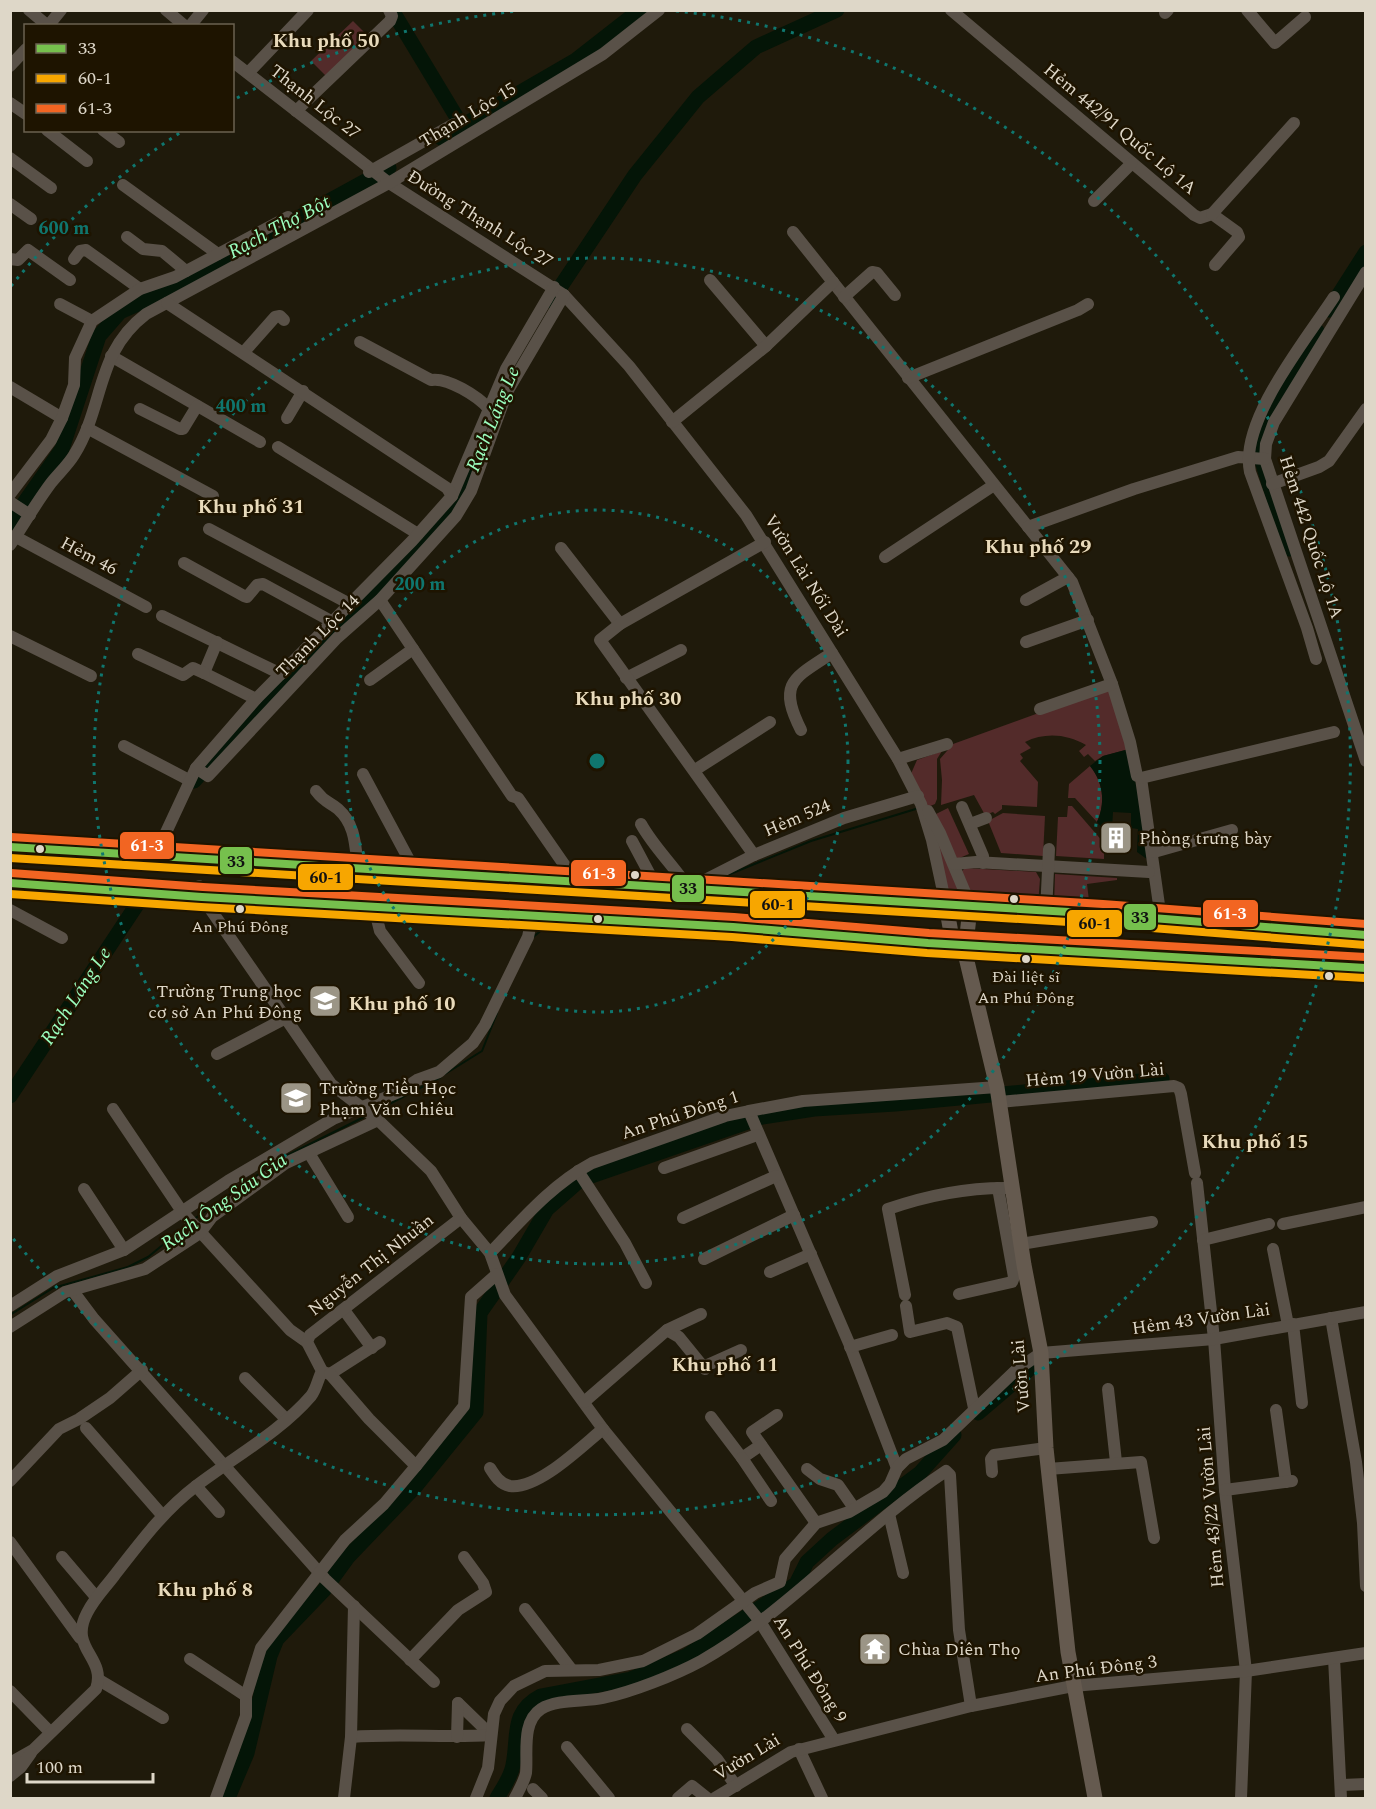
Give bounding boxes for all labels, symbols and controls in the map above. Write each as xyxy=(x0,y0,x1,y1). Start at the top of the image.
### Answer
legend xyxy=(24,24,234,132)
district label: Khu phố 50 xyxy=(273,26,380,56)
text: 33 xyxy=(78,35,96,62)
street label: Hẻm 442/91 Quốc Lộ 1A xyxy=(1037,57,1203,201)
street label: Thạnh Lộc 27 xyxy=(264,58,366,146)
text: 60-1 xyxy=(78,65,112,92)
street label: Thạnh Lộc 15 xyxy=(414,75,522,155)
text: 61-3 xyxy=(78,95,112,122)
street label: Đường Thạnh Lộc 27 xyxy=(402,163,558,275)
water label: Rạch Thợ Bột xyxy=(222,187,336,267)
text: 600 m xyxy=(38,215,90,242)
water label: Rạch Láng Le xyxy=(458,361,528,476)
text: 400 m xyxy=(215,393,267,420)
street label: Hẻm 442 Quốc Lộ 1A xyxy=(1272,452,1350,622)
district label: Khu phố 31 xyxy=(198,492,305,522)
street label: Vườn Lài Nối Dài xyxy=(757,509,855,643)
street label: Hẻm 46 xyxy=(56,530,122,582)
district label: Khu phố 29 xyxy=(985,532,1092,562)
text: 200 m xyxy=(394,571,446,598)
street label: Thạnh Lộc 14 xyxy=(270,588,366,684)
district label: Khu phố 30 xyxy=(575,684,682,714)
centre of rings xyxy=(587,751,607,771)
street label: Hẻm 524 xyxy=(759,792,835,844)
building icon: Phòng trưng bày xyxy=(1098,820,1134,856)
place label: Phòng trưng bày xyxy=(1139,825,1273,852)
line badge: 61-3 xyxy=(119,831,175,860)
text: 61-3 xyxy=(131,834,163,858)
unlabelled marker xyxy=(34,843,46,855)
line badge: 33 xyxy=(219,846,253,875)
text: 33 xyxy=(227,850,245,874)
line badge: 61-3 xyxy=(570,859,627,887)
text: 61-3 xyxy=(583,862,615,886)
line badge: 60-1 xyxy=(297,863,354,891)
text: 60-1 xyxy=(310,866,342,890)
unlabelled marker xyxy=(629,869,641,881)
line badge: 33 xyxy=(671,874,705,903)
text: 33 xyxy=(679,877,697,901)
line badge: 60-1 xyxy=(749,890,806,919)
text: 60-1 xyxy=(762,893,794,917)
unlabelled marker xyxy=(1008,893,1020,905)
line badge: 61-3 xyxy=(1202,899,1259,928)
text: 61-3 xyxy=(1214,902,1246,926)
marker: An Phú Đông xyxy=(234,903,246,915)
line badge: 33 xyxy=(1123,903,1157,931)
text: 33 xyxy=(1131,906,1149,930)
line badge: 60-1 xyxy=(1066,909,1123,938)
text: 60-1 xyxy=(1079,912,1111,936)
unlabelled marker xyxy=(592,913,604,925)
place label: An Phú Đông xyxy=(192,915,288,939)
water label: Rạch Láng Le xyxy=(33,941,119,1051)
marker: Đài liệt sĩ An Phú Đông xyxy=(1020,953,1032,965)
place label: Đài liệt sĩ An Phú Đông xyxy=(978,965,1074,1010)
unlabelled marker xyxy=(1323,970,1335,982)
place label: Trường Trung học cơ sở An Phú Đông xyxy=(148,978,302,1026)
school or university icon: Trường Trung học cơ sở An Phú Đông xyxy=(307,983,343,1019)
district label: Khu phố 10 xyxy=(349,989,456,1019)
street label: Hẻm 19 Vườn Lài xyxy=(1024,1055,1166,1095)
place label: Trường Tiểu Học Phạm Văn Chiêu xyxy=(319,1075,456,1123)
school or university icon: Trường Tiểu Học Phạm Văn Chiêu xyxy=(278,1080,314,1116)
street label: An Phú Đông 1 xyxy=(618,1083,742,1147)
district label: Khu phố 15 xyxy=(1202,1127,1309,1157)
water label: Rạch Ông Sáu Gia xyxy=(155,1146,293,1258)
street label: Nguyễn Thị Nhuần xyxy=(302,1207,440,1323)
street label: Hẻm 43 Vườn Lài xyxy=(1130,1296,1272,1342)
street label: Vườn Lài xyxy=(1004,1338,1038,1414)
district label: Khu phố 11 xyxy=(672,1350,779,1380)
street label: Hẻm 43/22 Vườn Lài xyxy=(1190,1425,1232,1589)
district label: Khu phố 8 xyxy=(157,1575,253,1605)
street label: An Phú Đông 9 xyxy=(766,1610,854,1728)
temple icon: Chùa Diên Thọ xyxy=(857,1631,893,1667)
place label: Chùa Diên Thọ xyxy=(898,1636,1021,1663)
street label: An Phú Đông 3 xyxy=(1034,1648,1158,1690)
street label: Vườn Lài xyxy=(709,1726,785,1788)
scale bar xyxy=(27,1746,153,1784)
text: 100 m xyxy=(36,1754,83,1781)

